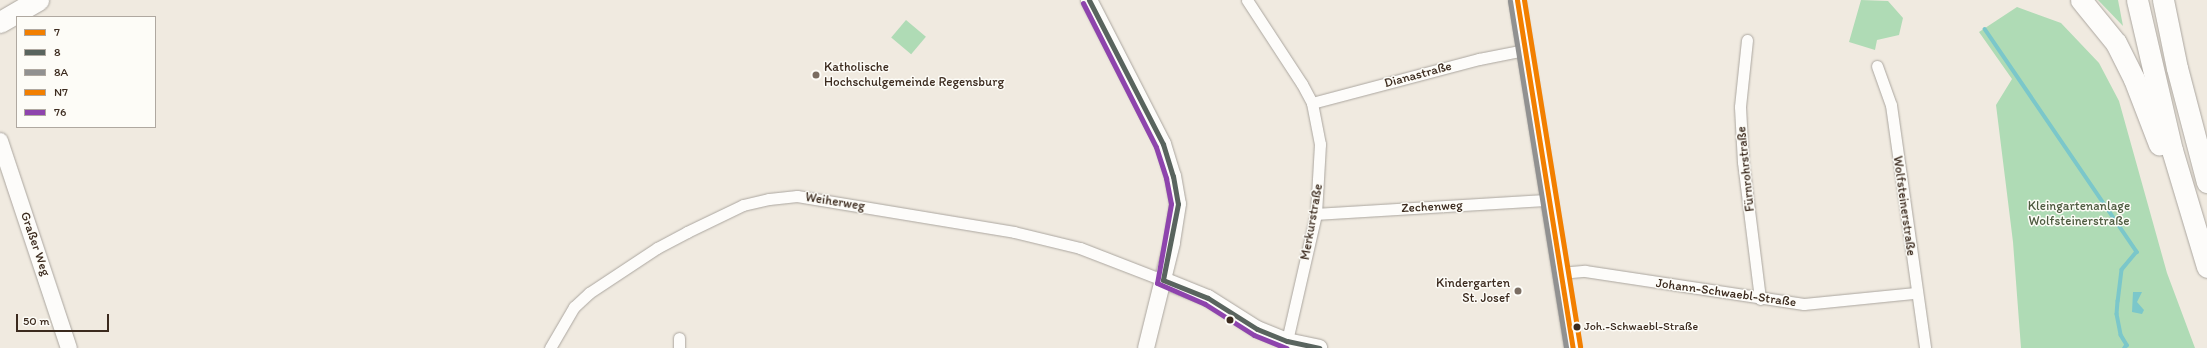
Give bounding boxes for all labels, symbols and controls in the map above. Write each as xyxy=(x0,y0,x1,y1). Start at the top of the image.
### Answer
legend xyxy=(16,16,156,128)
text: 7 xyxy=(54,25,60,39)
text: 8 xyxy=(54,45,61,59)
street label: Dianastraße xyxy=(1383,59,1453,91)
place label: Katholische Hochschulgemeinde Regensburg xyxy=(824,60,1004,91)
text: 8A xyxy=(54,65,68,79)
marker: Katholische Hochschulgemeinde Regensburg xyxy=(811,70,821,80)
text: N7 xyxy=(54,85,68,99)
text: 76 xyxy=(54,105,66,119)
street label: Fürnrohrstraße xyxy=(1734,126,1758,212)
street label: Wolfsteinerstraße xyxy=(1889,155,1919,257)
street label: Merkurstraße xyxy=(1298,183,1326,261)
street label: Weiherweg xyxy=(804,190,866,214)
street label: Zechenweg xyxy=(1401,198,1463,216)
park label: Kleingartenanlage Wolfsteinerstraße xyxy=(2028,199,2130,230)
street label: Graßer Weg xyxy=(17,210,53,278)
street label: Johann-Schwaebl-Straße xyxy=(1655,275,1797,311)
place label: Kindergarten St. Josef xyxy=(1436,276,1510,307)
marker: Kindergarten St. Josef xyxy=(1513,286,1523,296)
scale bar xyxy=(18,306,111,332)
text: 50 m xyxy=(23,314,49,328)
unlabelled marker xyxy=(1225,315,1235,325)
place label: Joh.-Schwaebl-Straße xyxy=(1584,320,1698,334)
marker: Joh.-Schwaebl-Straße xyxy=(1572,322,1582,332)

